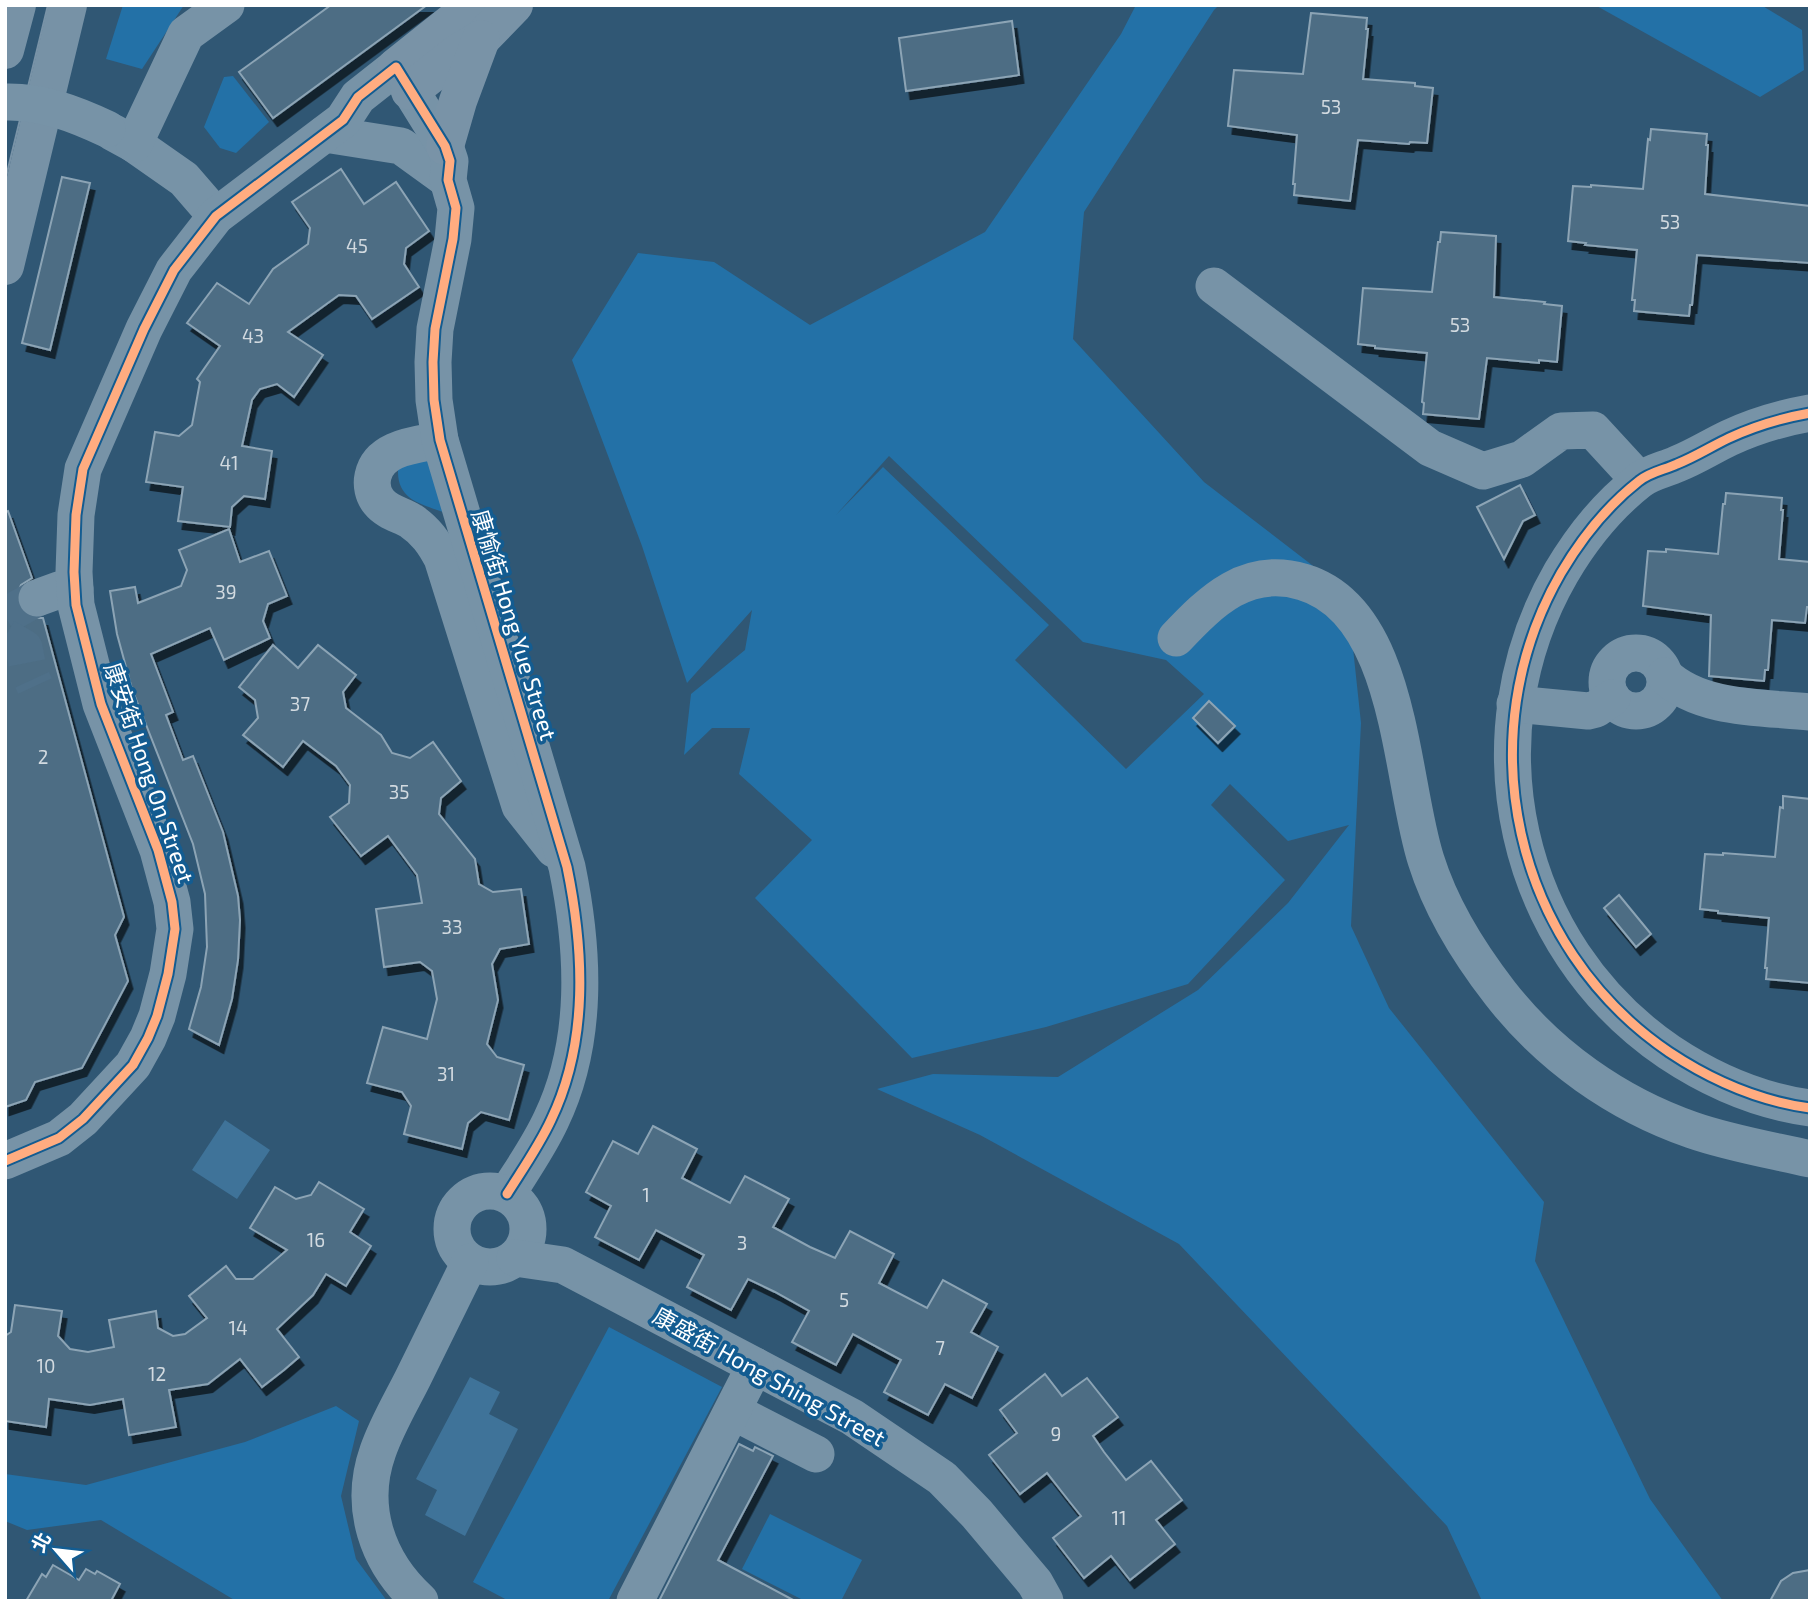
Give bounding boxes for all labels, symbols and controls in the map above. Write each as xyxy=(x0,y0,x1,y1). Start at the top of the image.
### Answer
house number: 53 xyxy=(1321,95,1341,118)
house number: 53 xyxy=(1660,210,1680,233)
house number: 45 xyxy=(346,234,368,257)
house number: 53 xyxy=(1450,313,1470,336)
house number: 43 xyxy=(242,324,264,347)
house number: 41 xyxy=(219,451,239,474)
street label: 康愉街 Hong Yue Street xyxy=(467,506,563,744)
house number: 39 xyxy=(215,580,237,603)
street label: 康安街 Hong On Street xyxy=(99,659,201,887)
house number: 37 xyxy=(290,692,310,715)
house number: 2 xyxy=(38,745,48,768)
house number: 35 xyxy=(389,780,409,803)
house number: 33 xyxy=(441,915,463,938)
house number: 31 xyxy=(437,1062,455,1085)
house number: 1 xyxy=(642,1183,650,1206)
house number: 16 xyxy=(307,1228,325,1251)
house number: 3 xyxy=(737,1231,747,1254)
house number: 5 xyxy=(839,1288,849,1311)
street label: 康盛街 Hong Shing Street xyxy=(649,1301,891,1452)
house number: 14 xyxy=(228,1316,248,1339)
house number: 7 xyxy=(935,1336,945,1359)
house number: 10 xyxy=(36,1354,56,1377)
house number: 12 xyxy=(148,1362,166,1385)
house number: 9 xyxy=(1051,1422,1061,1445)
house number: 11 xyxy=(1111,1506,1127,1529)
north arrow xyxy=(21,1515,91,1585)
text: 北 xyxy=(26,1528,55,1556)

